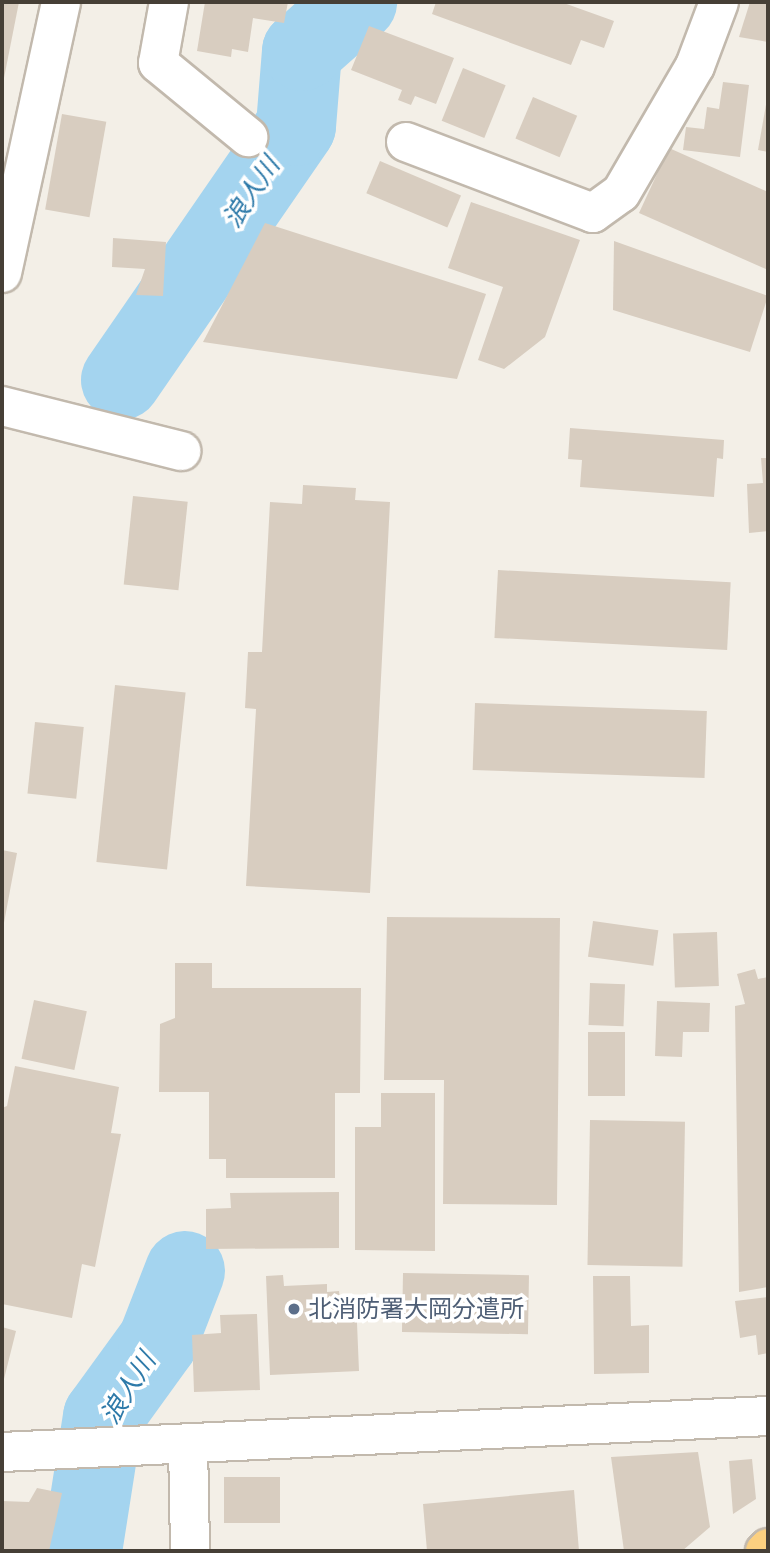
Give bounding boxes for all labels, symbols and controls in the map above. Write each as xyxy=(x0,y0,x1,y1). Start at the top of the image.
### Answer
water label: 浪人川 xyxy=(216,151,286,233)
place label: 北消防署大岡分遣所 xyxy=(308,1295,524,1323)
marker: 北消防署大岡分遣所 xyxy=(286,1301,302,1317)
water label: 浪人川 xyxy=(94,1347,162,1429)

